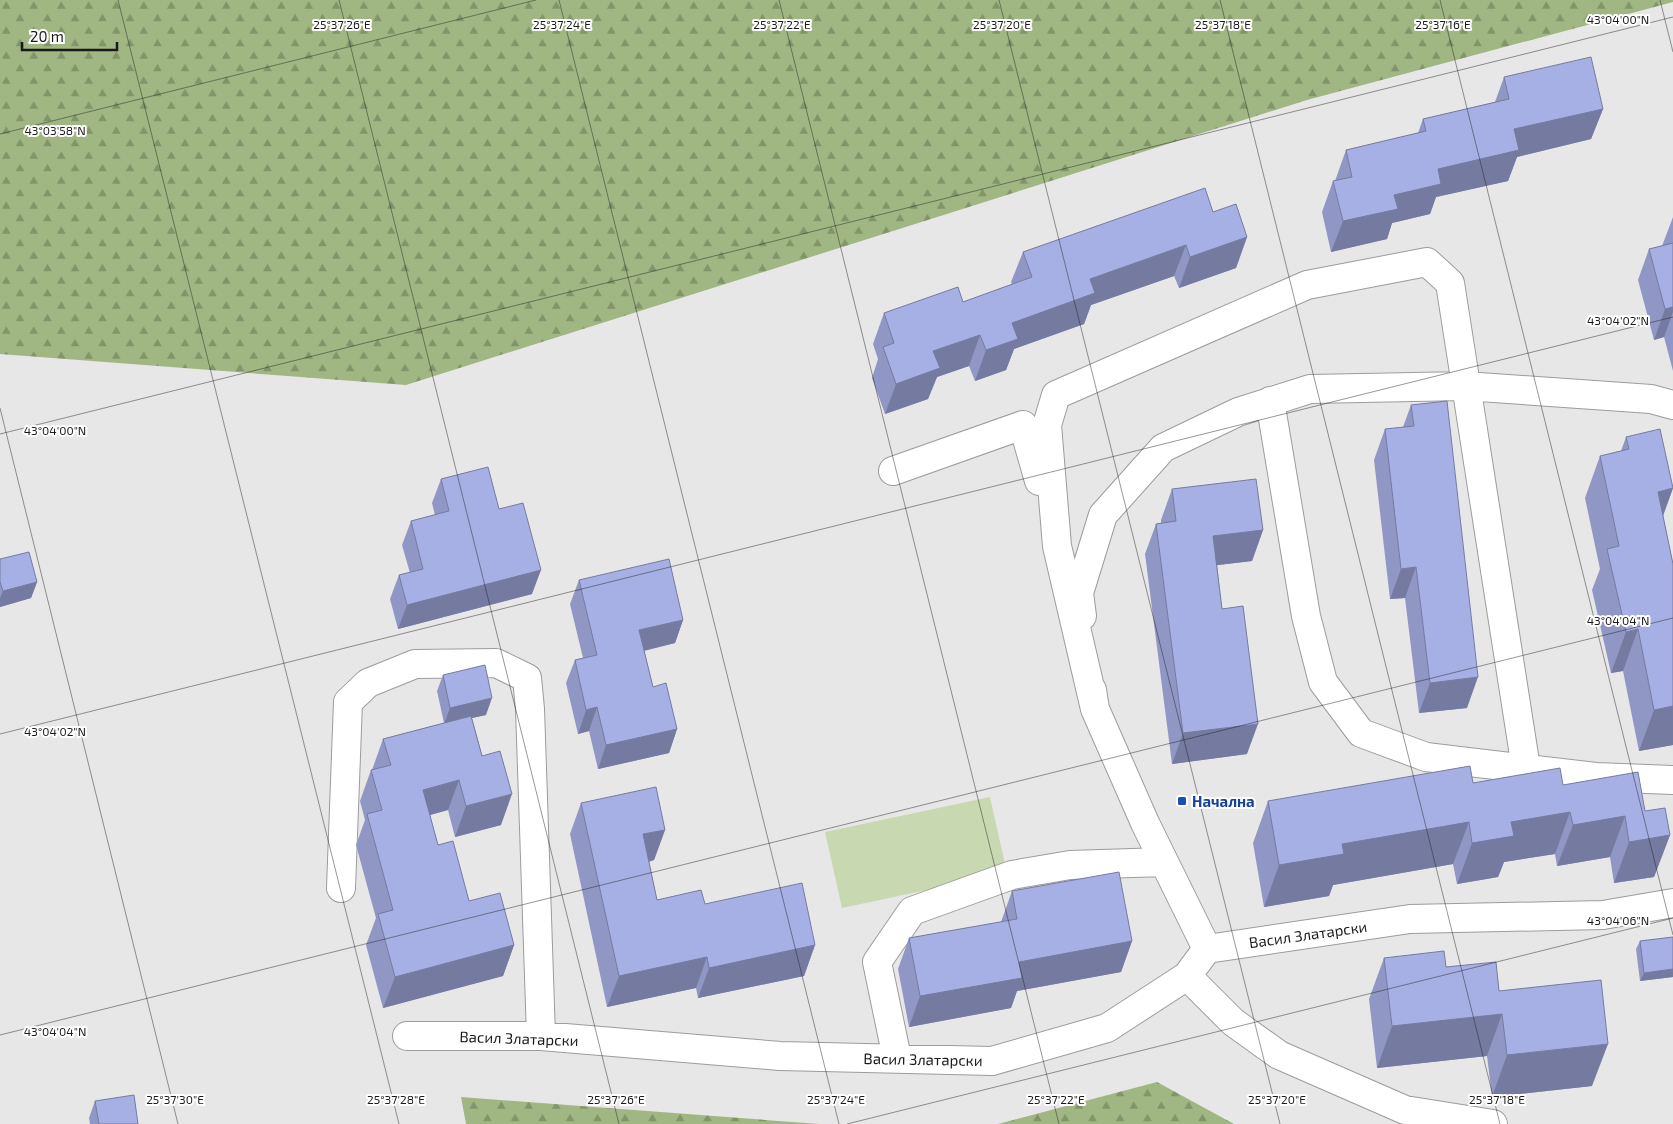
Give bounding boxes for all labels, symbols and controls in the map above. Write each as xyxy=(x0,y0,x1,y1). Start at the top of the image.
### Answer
text: 43°04'00"N xyxy=(1587,12,1649,26)
text: 25°37'26"E xyxy=(313,17,371,31)
text: 25°37'24"E xyxy=(533,17,591,31)
text: 25°37'22"E xyxy=(753,17,811,31)
text: 25°37'20"E xyxy=(973,17,1031,31)
text: 25°37'18"E xyxy=(1195,17,1251,31)
text: 25°37'16"E xyxy=(1415,17,1471,31)
scale bar xyxy=(22,20,118,52)
text: 20 m xyxy=(30,27,64,45)
text: 43°03'58"N xyxy=(24,123,86,137)
text: 43°04'02"N xyxy=(1587,313,1649,327)
text: 43°04'00"N xyxy=(24,423,86,437)
text: 43°04'04"N xyxy=(1587,613,1649,627)
text: 43°04'02"N xyxy=(24,724,86,738)
place label: Начална xyxy=(1192,792,1255,810)
marker: Начална xyxy=(1176,795,1188,807)
text: 43°04'06"N xyxy=(1587,913,1649,927)
street label: Васил Златарски xyxy=(1248,917,1368,951)
text: 43°04'04"N xyxy=(24,1024,86,1038)
street label: Васил Златарски xyxy=(459,1027,579,1049)
street label: Васил Златарски xyxy=(863,1049,983,1069)
text: 25°37'30"E xyxy=(146,1092,204,1106)
text: 25°37'28"E xyxy=(367,1092,425,1106)
text: 25°37'26"E xyxy=(587,1092,645,1106)
text: 25°37'24"E xyxy=(807,1092,865,1106)
text: 25°37'22"E xyxy=(1027,1092,1085,1106)
text: 25°37'20"E xyxy=(1248,1092,1306,1106)
text: 25°37'18"E xyxy=(1469,1092,1525,1106)

